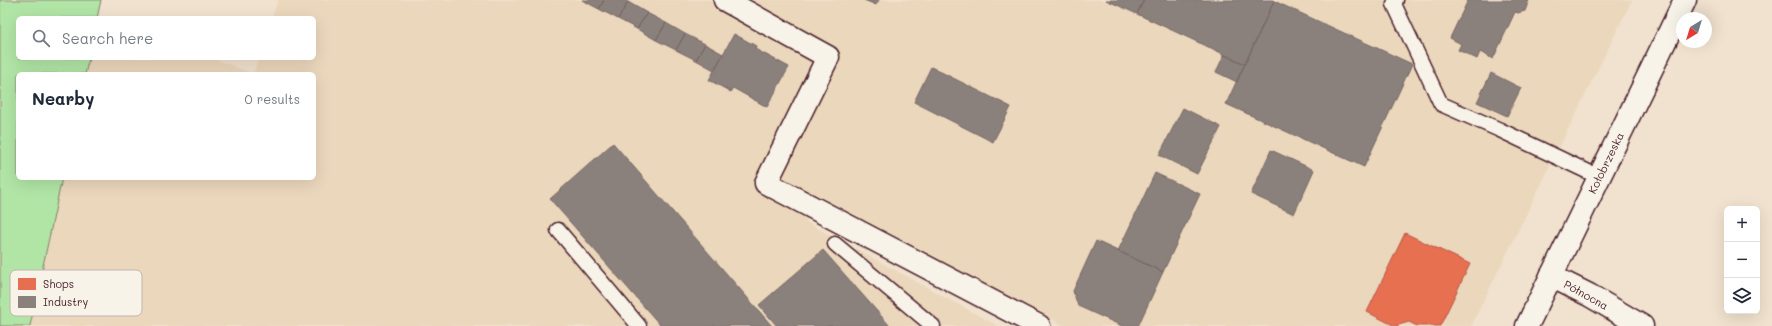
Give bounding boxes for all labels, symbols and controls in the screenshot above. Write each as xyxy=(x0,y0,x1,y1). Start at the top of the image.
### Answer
north arrow xyxy=(1676,12,1712,48)
search box xyxy=(16,16,316,60)
icon: search xyxy=(30,27,52,49)
text: Search here xyxy=(62,28,153,48)
text: Nearby xyxy=(32,87,94,109)
text: 0 results xyxy=(245,90,300,107)
street label: Kołobrzeska xyxy=(1584,129,1627,196)
map controls xyxy=(1724,206,1760,314)
button: + xyxy=(1724,206,1760,242)
button: − xyxy=(1724,242,1760,278)
legend xyxy=(10,270,142,316)
text: Shops xyxy=(43,276,74,291)
street label: Północna xyxy=(1561,276,1611,313)
button: layers xyxy=(1724,278,1760,314)
text: Industry xyxy=(43,294,89,309)

